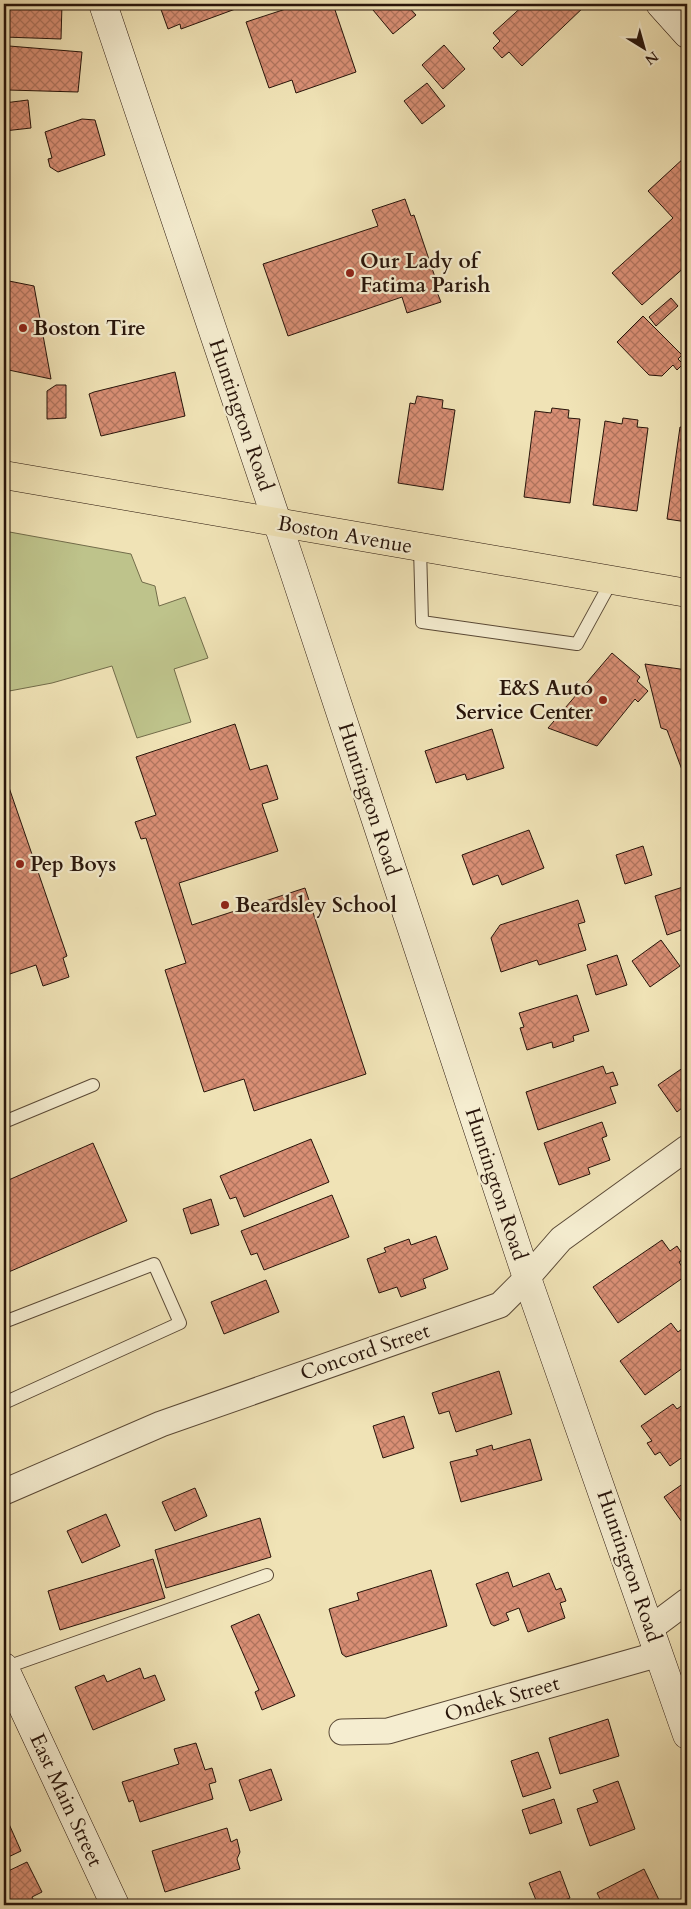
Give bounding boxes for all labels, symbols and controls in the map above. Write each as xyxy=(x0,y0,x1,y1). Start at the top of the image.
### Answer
north arrow xyxy=(618,22,668,72)
text: N xyxy=(641,47,662,69)
place label: Our Lady of Fatima Parish xyxy=(360,247,490,300)
marker: Our Lady of Fatima Parish xyxy=(344,267,356,279)
place label: Boston Tire xyxy=(33,314,146,343)
marker: Boston Tire xyxy=(17,322,29,334)
street label: Huntington Road xyxy=(201,335,281,495)
street label: Boston Avenue xyxy=(275,509,415,561)
place label: E&S Auto Service Center xyxy=(456,674,594,727)
marker: E&S Auto Service Center xyxy=(597,694,609,706)
street label: Huntington Road xyxy=(331,719,407,879)
place label: Pep Boys xyxy=(30,850,116,879)
marker: Pep Boys xyxy=(14,858,26,870)
place label: Beardsley School xyxy=(235,891,397,920)
marker: Beardsley School xyxy=(219,899,231,911)
street label: Huntington Road xyxy=(458,1104,534,1264)
street label: Concord Street xyxy=(296,1316,434,1388)
street label: Huntington Road xyxy=(589,1486,669,1646)
street label: Ondek Street xyxy=(441,1669,563,1729)
street label: East Main Street xyxy=(22,1729,110,1872)

